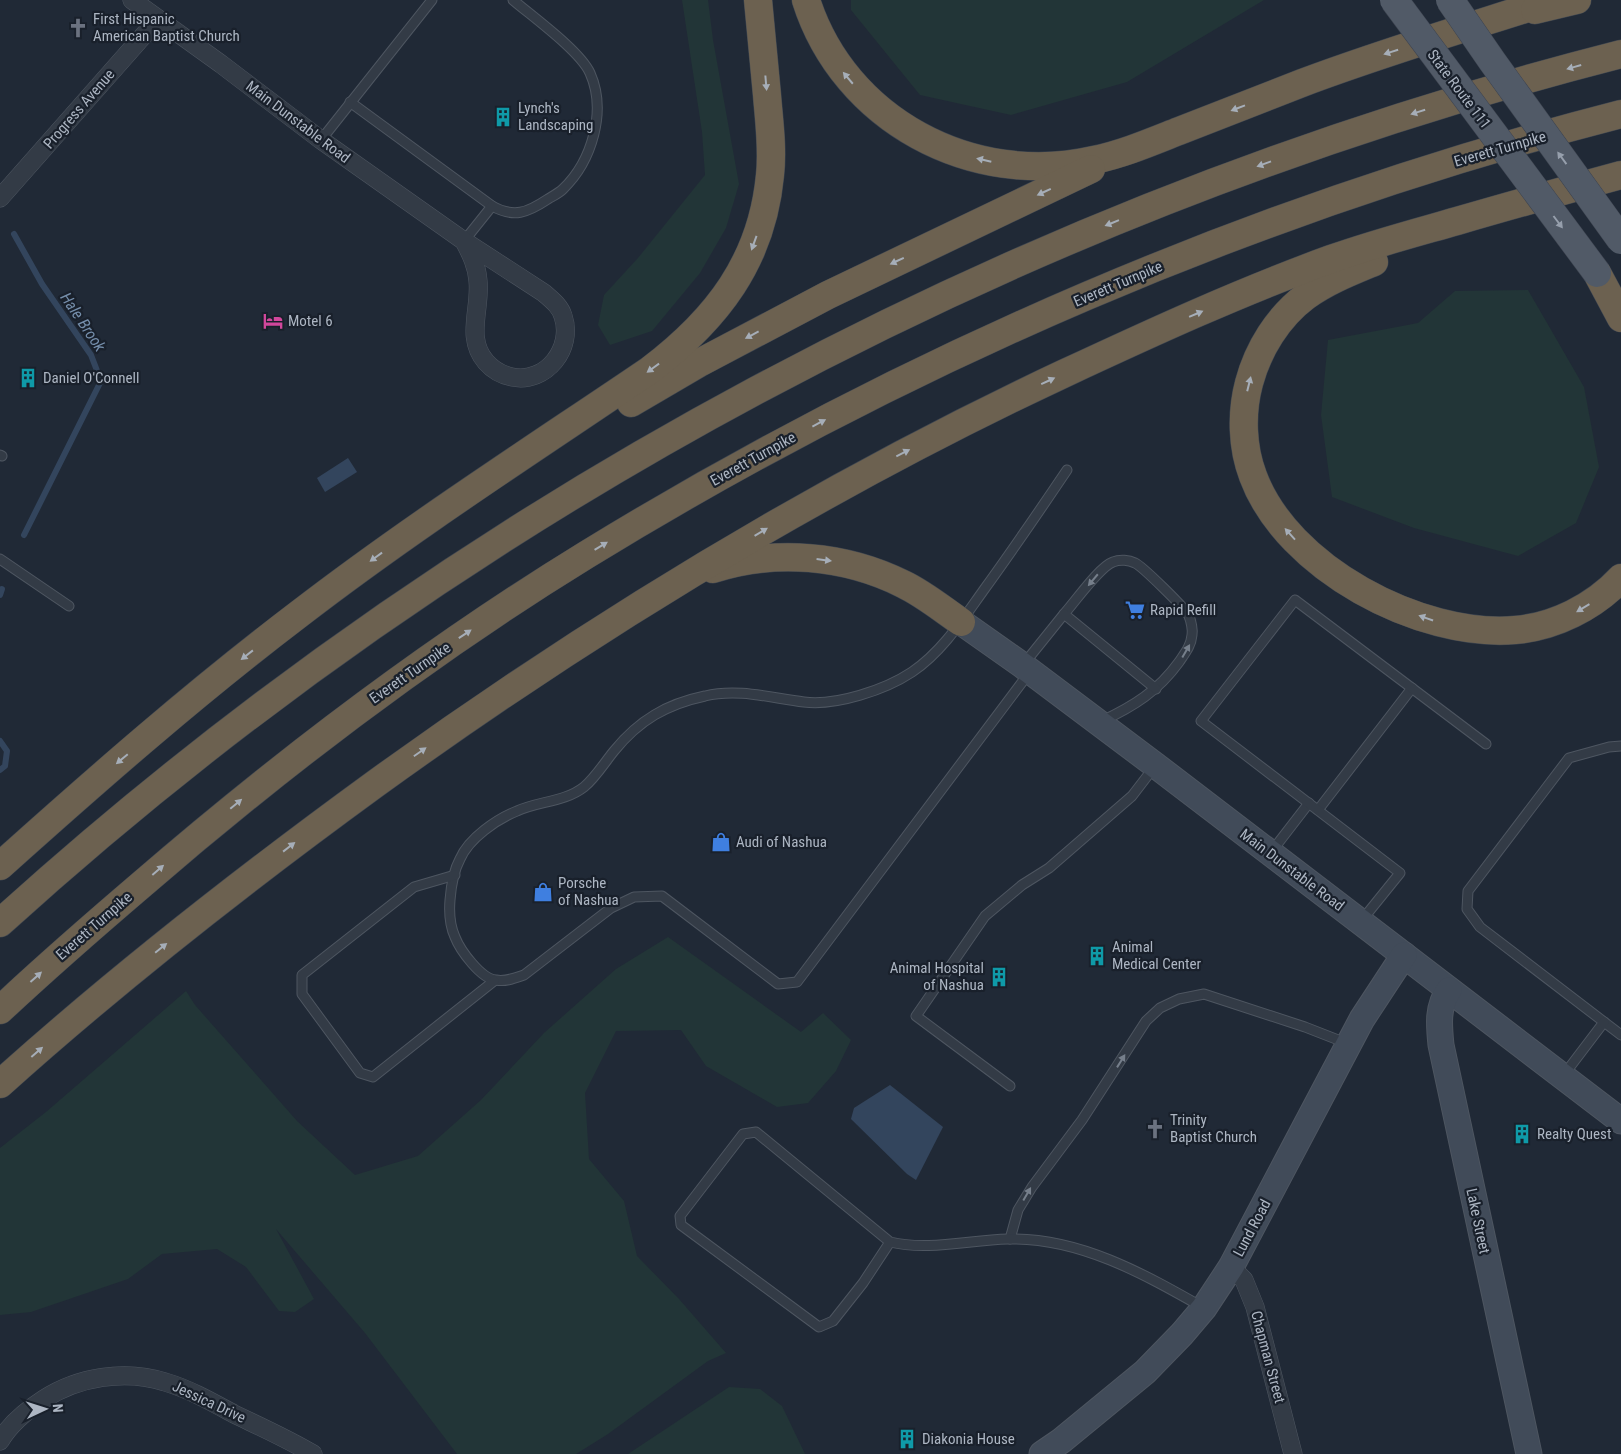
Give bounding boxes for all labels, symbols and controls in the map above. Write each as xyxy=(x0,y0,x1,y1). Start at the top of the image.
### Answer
place label: First Hispanic American Baptist Church xyxy=(93,10,240,45)
church icon: First Hispanic American Baptist Church xyxy=(67,17,89,39)
street label: State Route 111 xyxy=(1423,46,1495,132)
one-way arrow xyxy=(1383,48,1398,56)
one-way arrow xyxy=(1566,63,1581,71)
street label: Progress Avenue xyxy=(40,66,118,152)
one-way arrow xyxy=(842,71,853,84)
one-way arrow xyxy=(762,76,770,92)
street label: Main Dunstable Road xyxy=(242,77,354,167)
place label: Lynch's Landscaping xyxy=(518,99,593,134)
one-way arrow xyxy=(1230,104,1245,112)
building icon: Lynch's Landscaping xyxy=(492,106,514,128)
one-way arrow xyxy=(1410,108,1425,116)
street label: Everett Turnpike xyxy=(1452,127,1548,171)
one-way arrow xyxy=(1557,151,1567,165)
one-way arrow xyxy=(977,156,992,164)
one-way arrow xyxy=(1256,160,1271,168)
one-way arrow xyxy=(1037,188,1051,196)
one-way arrow xyxy=(1553,215,1564,228)
one-way arrow xyxy=(1105,219,1120,227)
one-way arrow xyxy=(750,236,757,251)
street label: Everett Turnpike xyxy=(1071,257,1165,311)
one-way arrow xyxy=(890,258,904,266)
water label: Hale Brook xyxy=(56,289,110,356)
one-way arrow xyxy=(1189,309,1204,317)
hotel icon: Motel 6 xyxy=(262,310,284,332)
place label: Motel 6 xyxy=(288,312,333,330)
one-way arrow xyxy=(745,331,759,339)
one-way arrow xyxy=(647,362,660,373)
building icon: Daniel O'Connell xyxy=(17,367,39,389)
place label: Daniel O'Connell xyxy=(43,369,140,387)
one-way arrow xyxy=(1041,376,1055,384)
one-way arrow xyxy=(1245,376,1253,391)
one-way arrow xyxy=(812,419,826,427)
street label: Everett Turnpike xyxy=(707,428,799,490)
one-way arrow xyxy=(896,449,910,457)
one-way arrow xyxy=(754,527,767,536)
one-way arrow xyxy=(1284,528,1296,540)
one-way arrow xyxy=(595,541,608,550)
one-way arrow xyxy=(369,552,383,562)
one-way arrow xyxy=(816,556,832,564)
one-way arrow xyxy=(1088,573,1099,586)
supermarket icon: Rapid Refill xyxy=(1124,599,1146,621)
place label: Rapid Refill xyxy=(1150,601,1216,619)
one-way arrow xyxy=(1576,603,1589,612)
one-way arrow xyxy=(1418,614,1433,622)
one-way arrow xyxy=(458,630,472,639)
street label: Everett Turnpike xyxy=(366,638,454,708)
one-way arrow xyxy=(1182,643,1190,658)
one-way arrow xyxy=(240,650,253,661)
one-way arrow xyxy=(414,747,427,757)
one-way arrow xyxy=(116,753,128,765)
one-way arrow xyxy=(230,799,243,810)
street label: Main Dunstable Road xyxy=(1236,825,1348,915)
shop icon: Audi of Nashua xyxy=(710,831,732,853)
place label: Audi of Nashua xyxy=(736,833,827,851)
one-way arrow xyxy=(282,842,295,853)
one-way arrow xyxy=(152,864,164,876)
place label: Porsche of Nashua xyxy=(558,874,619,909)
shop icon: Porsche of Nashua xyxy=(532,881,554,903)
street label: Everett Turnpike xyxy=(52,888,136,964)
place label: Animal Medical Center xyxy=(1112,938,1202,973)
one-way arrow xyxy=(155,942,168,953)
building icon: Animal Medical Center xyxy=(1086,945,1108,967)
place label: Animal Hospital of Nashua xyxy=(890,959,984,994)
building icon: Animal Hospital of Nashua xyxy=(988,966,1010,988)
one-way arrow xyxy=(29,971,41,983)
one-way arrow xyxy=(30,1046,42,1058)
one-way arrow xyxy=(1116,1054,1125,1068)
place label: Trinity Baptist Church xyxy=(1170,1111,1257,1146)
church icon: Trinity Baptist Church xyxy=(1144,1118,1166,1140)
building icon: Realty Quest xyxy=(1511,1123,1533,1145)
place label: Realty Quest xyxy=(1537,1125,1611,1143)
one-way arrow xyxy=(1023,1187,1032,1201)
street label: Lake Street xyxy=(1462,1187,1494,1255)
street label: Lund Road xyxy=(1229,1196,1275,1260)
street label: Chapman Street xyxy=(1247,1309,1289,1405)
street label: Jessica Drive xyxy=(169,1377,249,1427)
north arrow xyxy=(20,1384,70,1434)
text: N xyxy=(50,1403,66,1413)
building icon: Diakonia House xyxy=(896,1428,918,1450)
place label: Diakonia House xyxy=(922,1430,1015,1448)

